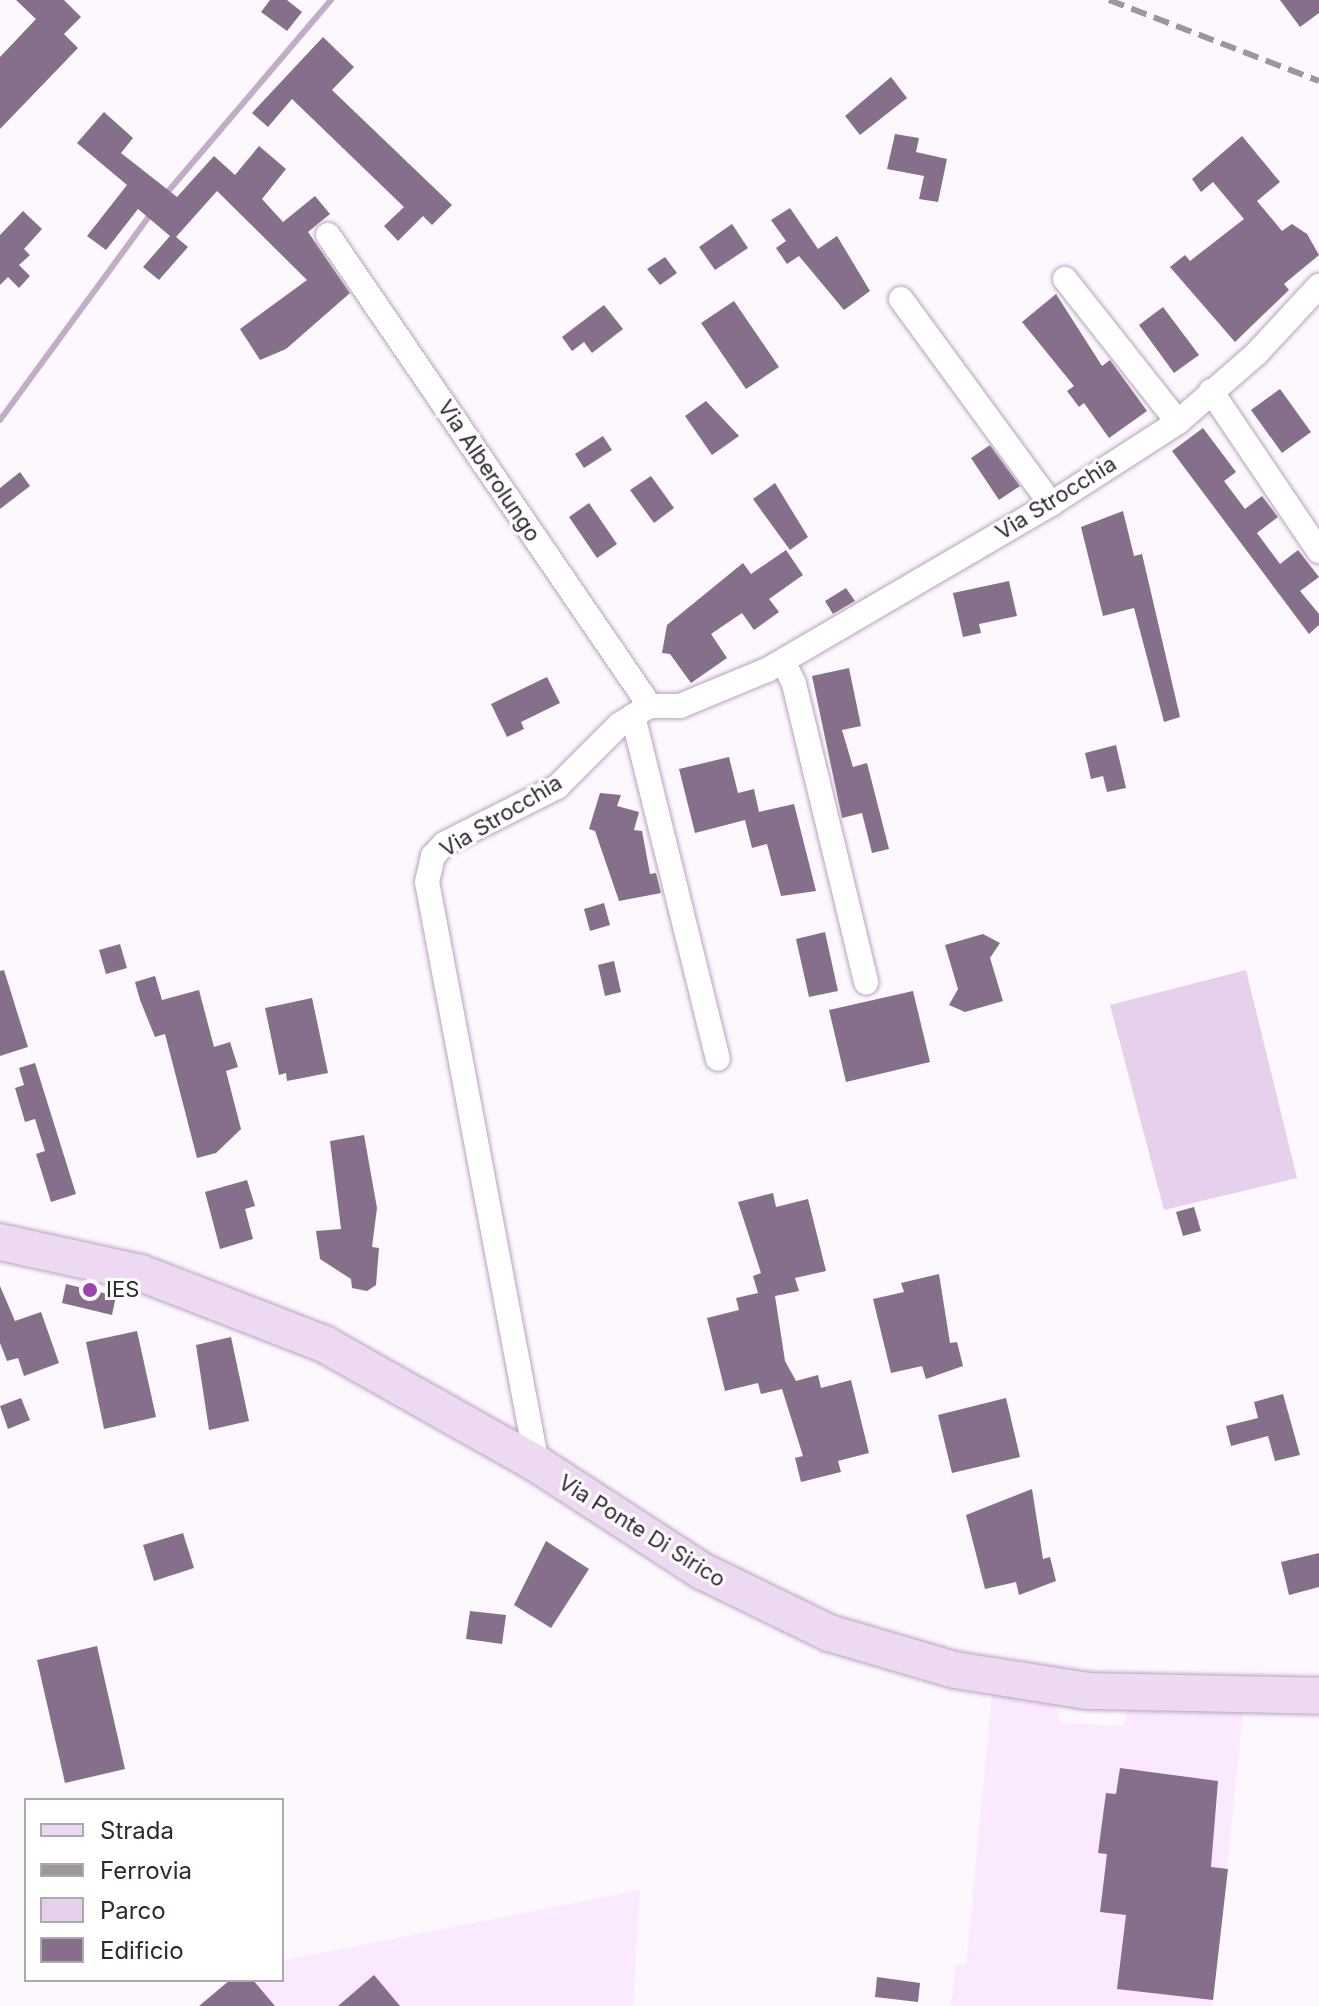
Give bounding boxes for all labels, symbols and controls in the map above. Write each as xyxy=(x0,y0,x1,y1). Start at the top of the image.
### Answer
street label: Via Alberolungo xyxy=(432,395,546,547)
street label: Via Strocchia xyxy=(991,450,1121,546)
street label: Via Strocchia xyxy=(435,769,567,863)
place label: IES xyxy=(106,1277,139,1303)
marker: IES xyxy=(81,1281,99,1299)
street label: Via Ponte Di Sirico xyxy=(554,1469,730,1593)
legend xyxy=(24,1798,284,1982)
text: Strada xyxy=(100,1816,174,1845)
text: Ferrovia xyxy=(100,1856,192,1885)
text: Parco xyxy=(100,1896,166,1925)
text: Edificio xyxy=(100,1936,184,1965)

